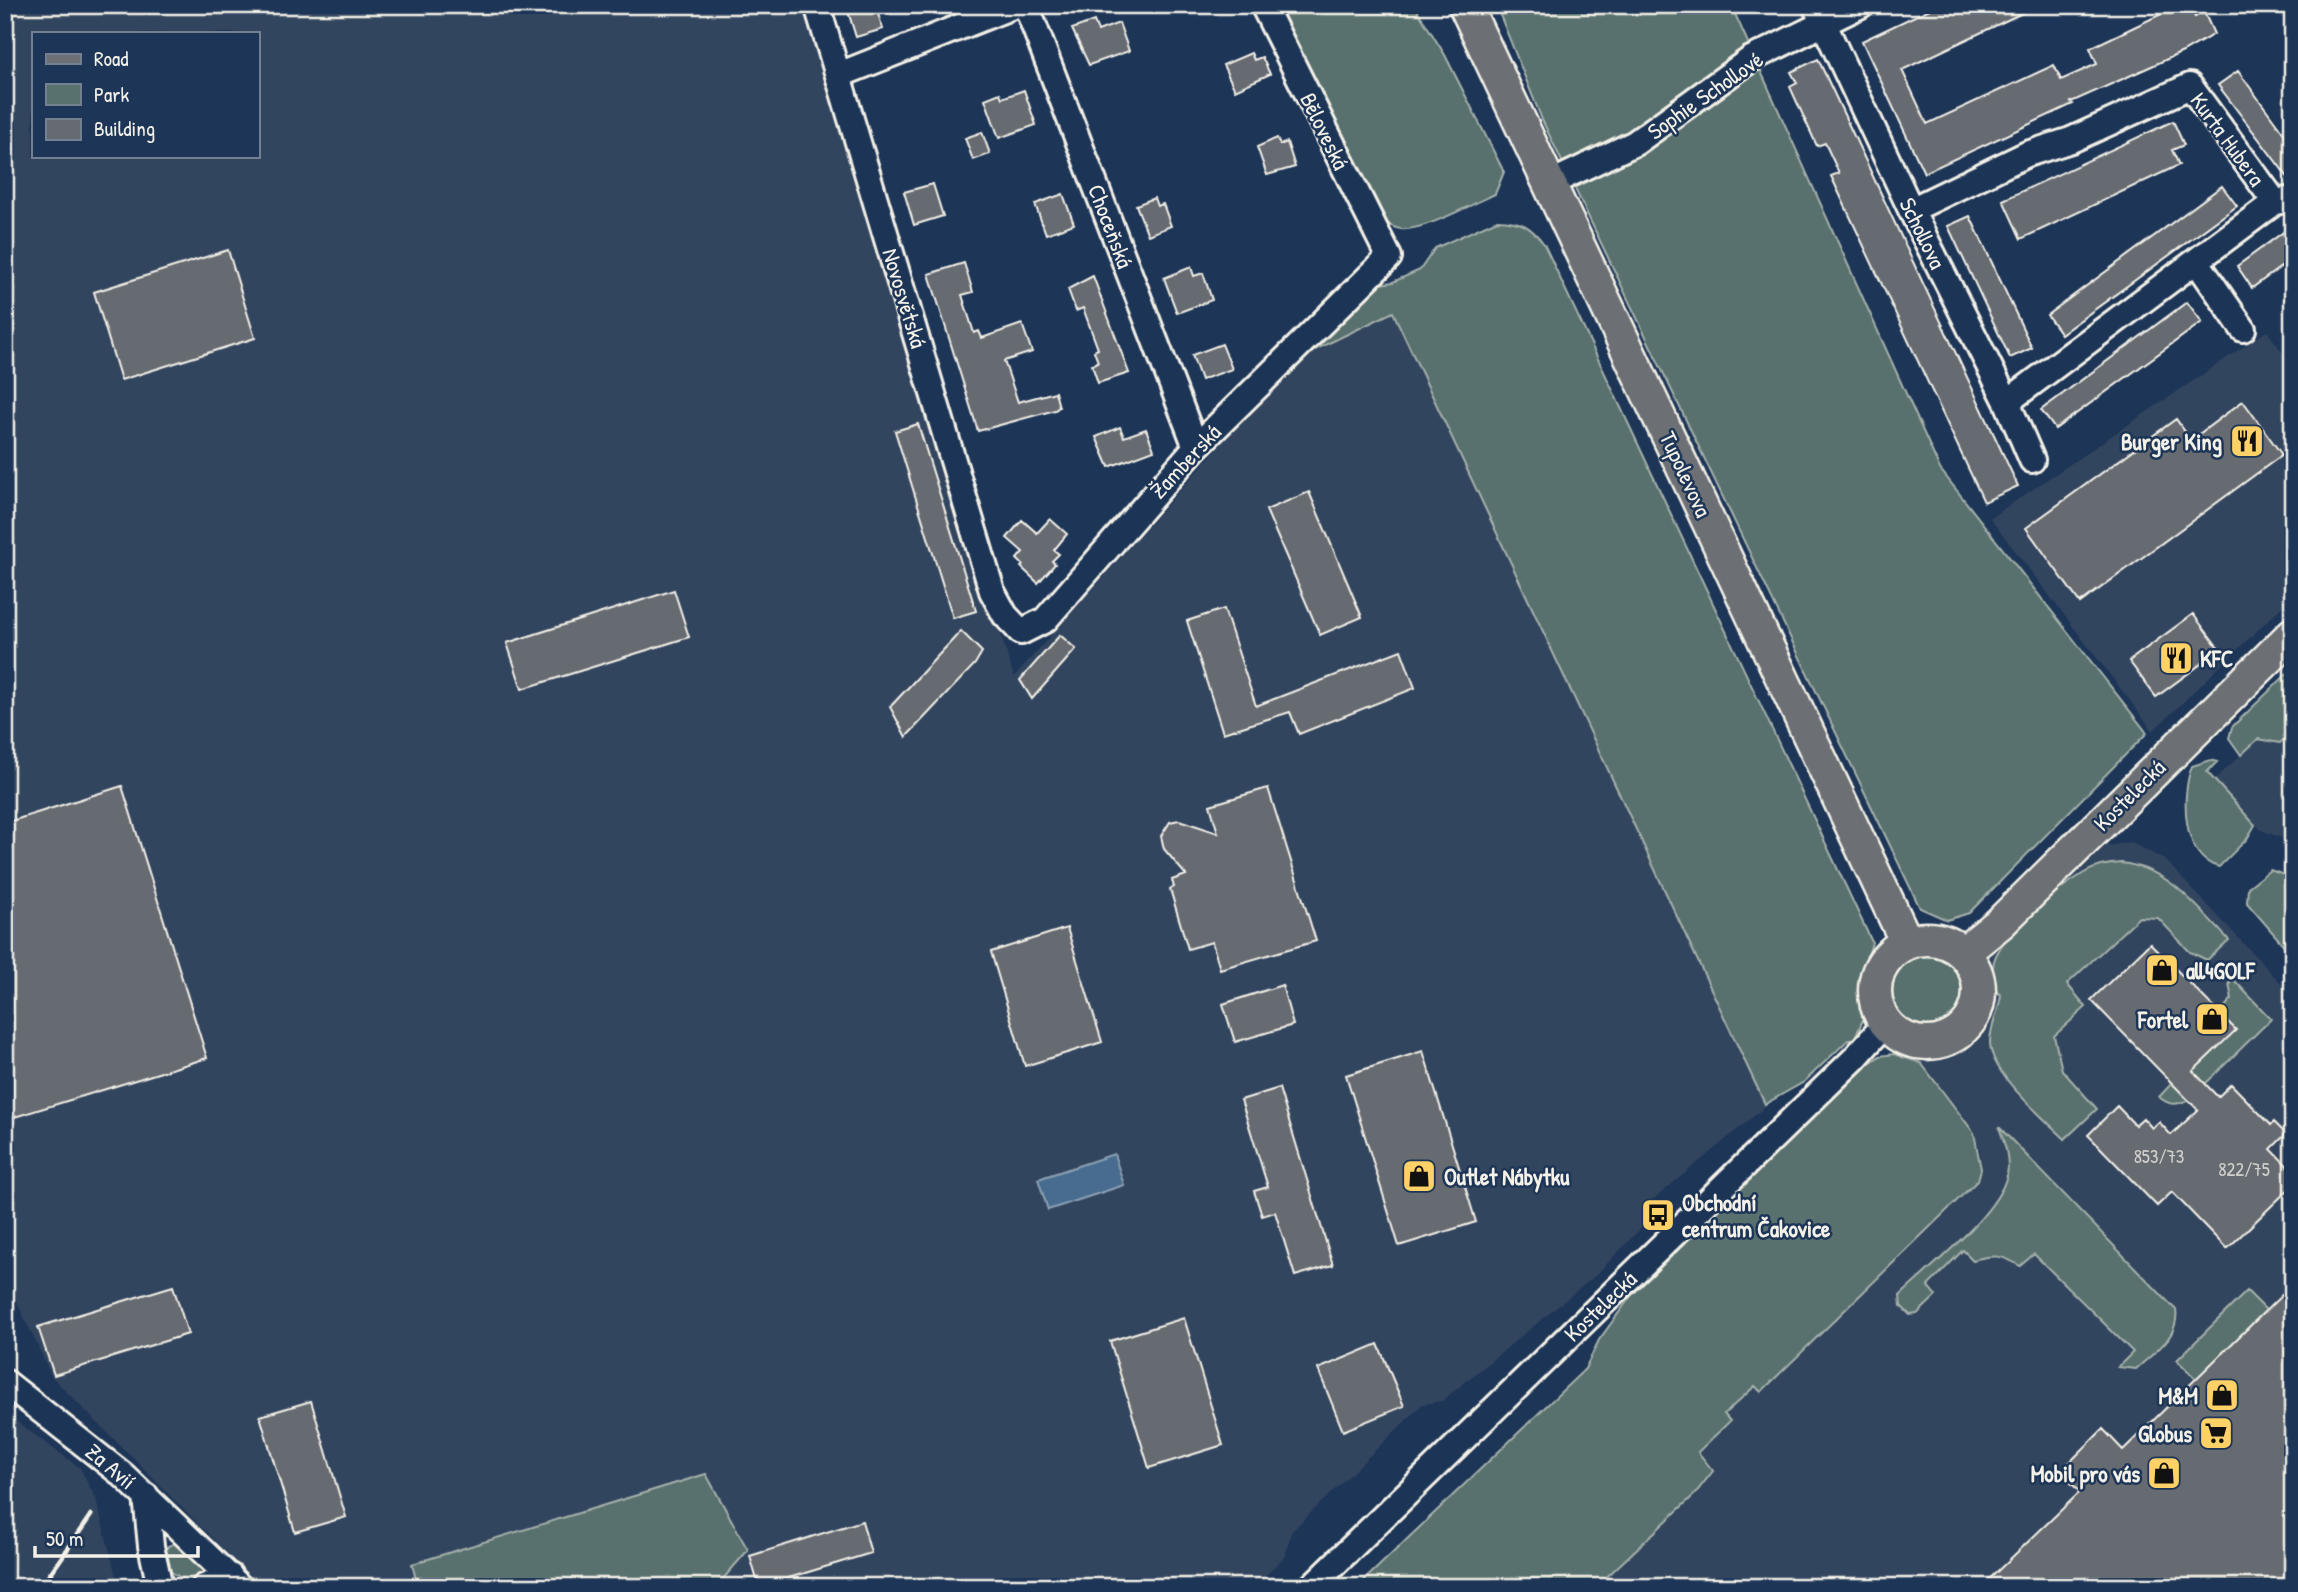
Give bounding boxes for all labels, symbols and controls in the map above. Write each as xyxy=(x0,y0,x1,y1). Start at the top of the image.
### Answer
legend xyxy=(32,32,259,158)
text: Road xyxy=(94,44,128,73)
street label: Sophie Schollové xyxy=(1641,44,1769,146)
text: Park xyxy=(94,80,129,109)
street label: Kurta Hubera xyxy=(2183,86,2273,192)
street label: Běloveská xyxy=(1293,87,1357,175)
text: Building xyxy=(94,114,155,143)
street label: Choceňská xyxy=(1081,180,1141,272)
street label: Schollova xyxy=(1892,192,1954,274)
street label: Novosvětská xyxy=(875,244,935,352)
street label: Žamberská xyxy=(1143,417,1227,505)
restaurant icon: Burger King xyxy=(2228,422,2266,460)
street label: Tupolevova xyxy=(1653,426,1719,522)
place label: Burger King xyxy=(2121,426,2222,458)
restaurant icon: KFC xyxy=(2157,639,2195,677)
place label: KFC xyxy=(2200,643,2233,674)
street label: Kostelecká xyxy=(2086,752,2172,838)
shop icon: all4GOLF xyxy=(2143,951,2181,989)
place label: all4GOLF xyxy=(2186,955,2256,986)
shop icon: Fortel xyxy=(2193,1000,2231,1038)
place label: Fortel xyxy=(2137,1004,2189,1035)
house number: 853/73 xyxy=(2134,1143,2184,1169)
house number: 822/75 xyxy=(2218,1156,2270,1182)
shop icon: Outlet Nábytku xyxy=(1400,1157,1438,1195)
place label: Outlet Nábytku xyxy=(1444,1161,1570,1193)
place label: Obchodní centrum Čakovice xyxy=(1682,1187,1831,1244)
bus stop icon: Obchodní centrum Čakovice xyxy=(1639,1196,1677,1234)
street label: Kostelecká xyxy=(1557,1264,1643,1348)
shop icon: M&M xyxy=(2203,1376,2241,1414)
place label: M&M xyxy=(2158,1380,2198,1411)
supermarket icon: Globus xyxy=(2197,1414,2235,1452)
place label: Globus xyxy=(2138,1418,2192,1449)
street label: Za Avií xyxy=(79,1436,143,1496)
shop icon: Mobil pro vás xyxy=(2145,1454,2183,1492)
place label: Mobil pro vás xyxy=(2031,1458,2140,1490)
scale bar xyxy=(35,1515,198,1559)
text: 50 m xyxy=(46,1524,83,1553)

